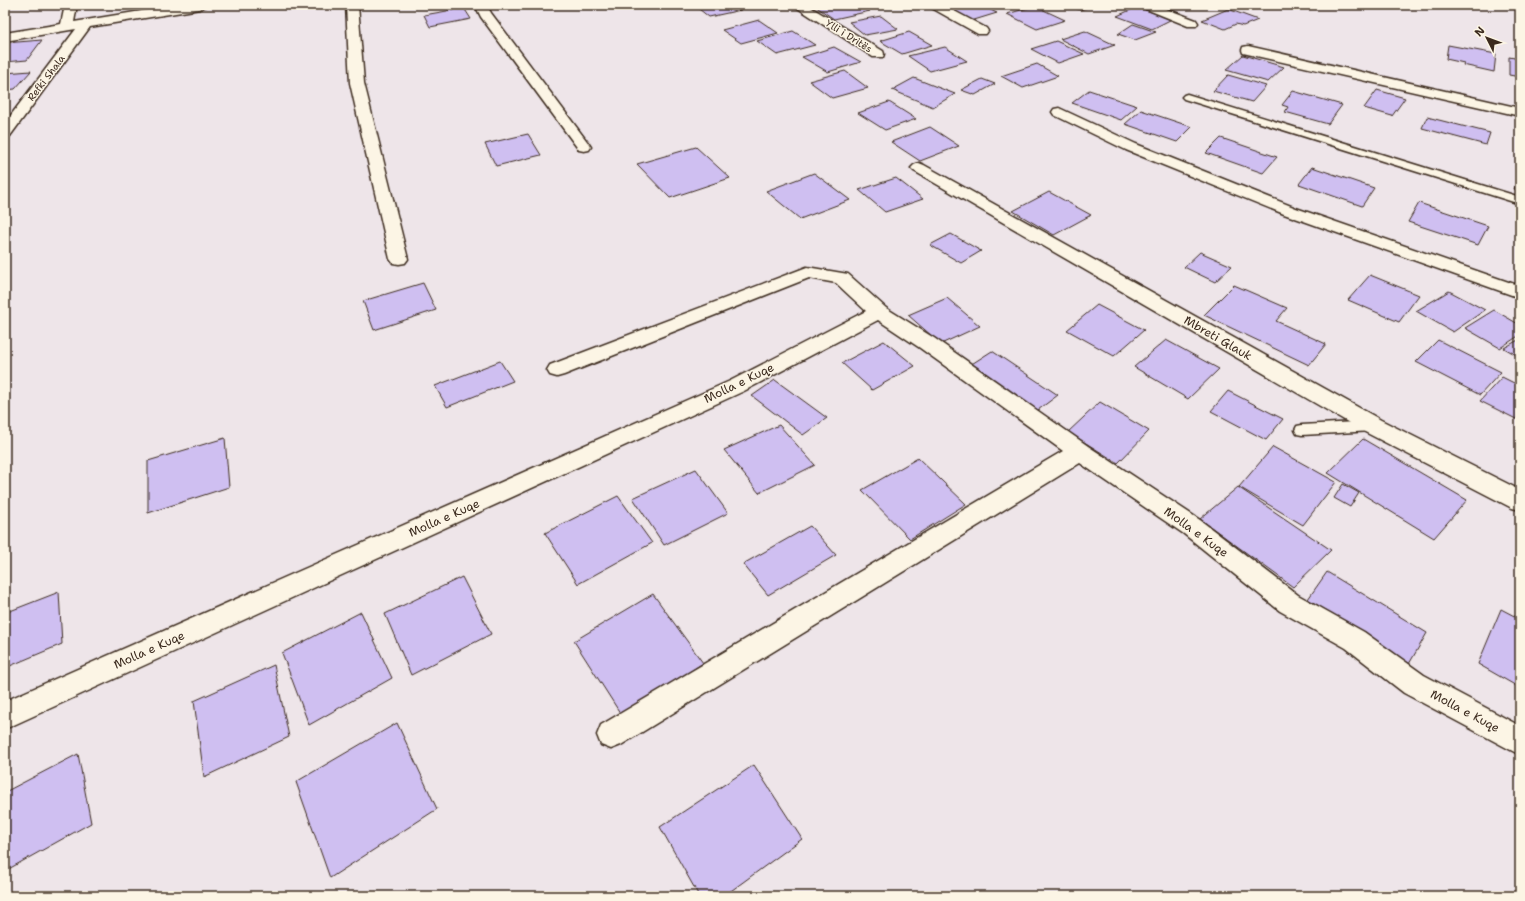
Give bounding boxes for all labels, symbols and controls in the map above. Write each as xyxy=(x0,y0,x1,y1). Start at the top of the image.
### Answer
street label: Ylli i Dritës xyxy=(823,17,875,55)
north arrow xyxy=(1467,18,1507,58)
text: N xyxy=(1471,23,1489,40)
street label: Refki Shala xyxy=(24,52,68,104)
street label: Mbreti Glauk xyxy=(1181,312,1255,364)
street label: Molla e Kuqe xyxy=(701,359,777,407)
street label: Molla e Kuqe xyxy=(406,495,482,541)
street label: Molla e Kuqe xyxy=(1161,503,1232,561)
street label: Molla e Kuqe xyxy=(111,627,187,673)
street label: Molla e Kuqe xyxy=(1428,686,1503,736)

